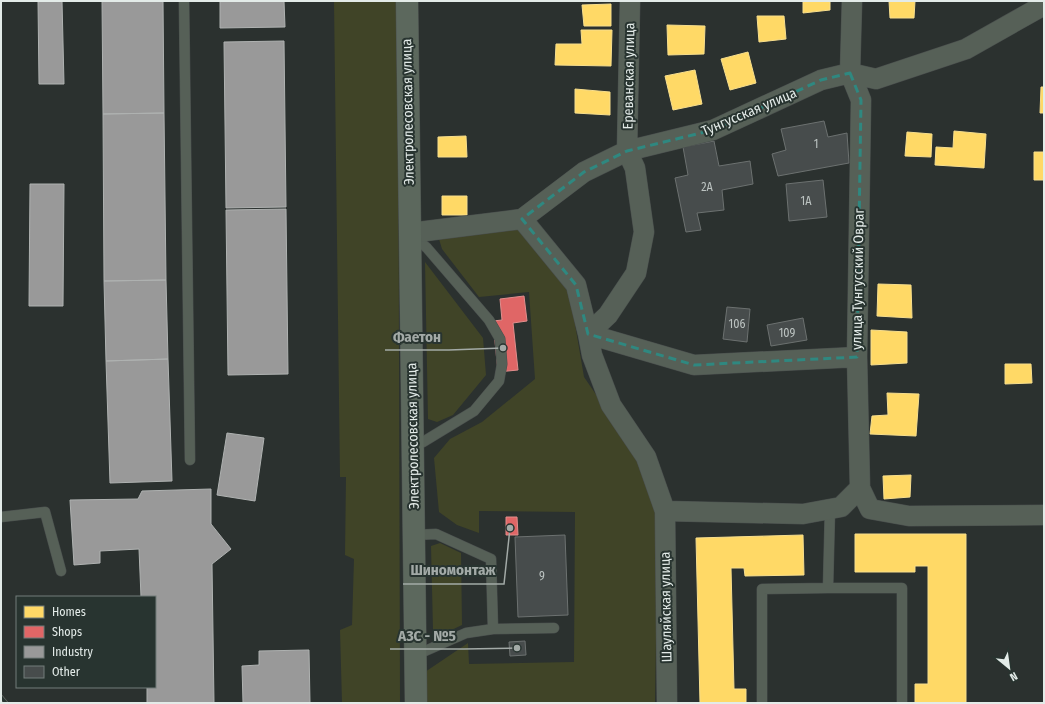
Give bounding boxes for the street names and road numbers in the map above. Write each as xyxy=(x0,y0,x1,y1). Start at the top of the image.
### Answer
street label: Ереванская улица xyxy=(620,22,638,129)
street label: Электролесовская улица xyxy=(398,39,418,185)
street label: Тунгусская улица xyxy=(699,84,799,140)
street label: улица Тунгусский Овраг xyxy=(848,207,868,350)
street label: Электролесовская улица xyxy=(403,363,423,509)
street label: Шауляйская улица xyxy=(657,552,675,662)

